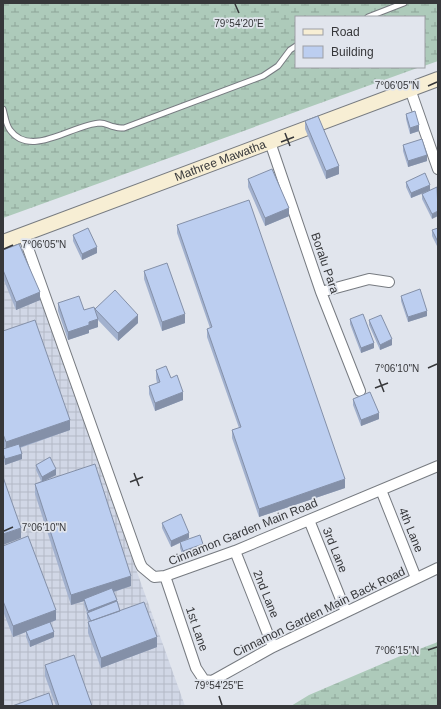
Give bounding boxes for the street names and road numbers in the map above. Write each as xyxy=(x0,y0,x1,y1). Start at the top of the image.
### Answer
street label: Mathree Mawatha xyxy=(173,137,268,184)
street label: Boralu Para xyxy=(308,231,342,296)
street label: Cinnamon Garden Main Road xyxy=(166,496,320,568)
street label: 4th Lane xyxy=(396,506,426,555)
street label: 3rd Lane xyxy=(320,525,350,575)
street label: Cinnamon Garden Main Back Road xyxy=(231,564,407,660)
street label: 2nd Lane xyxy=(250,568,282,620)
street label: 1st Lane xyxy=(183,605,211,653)

